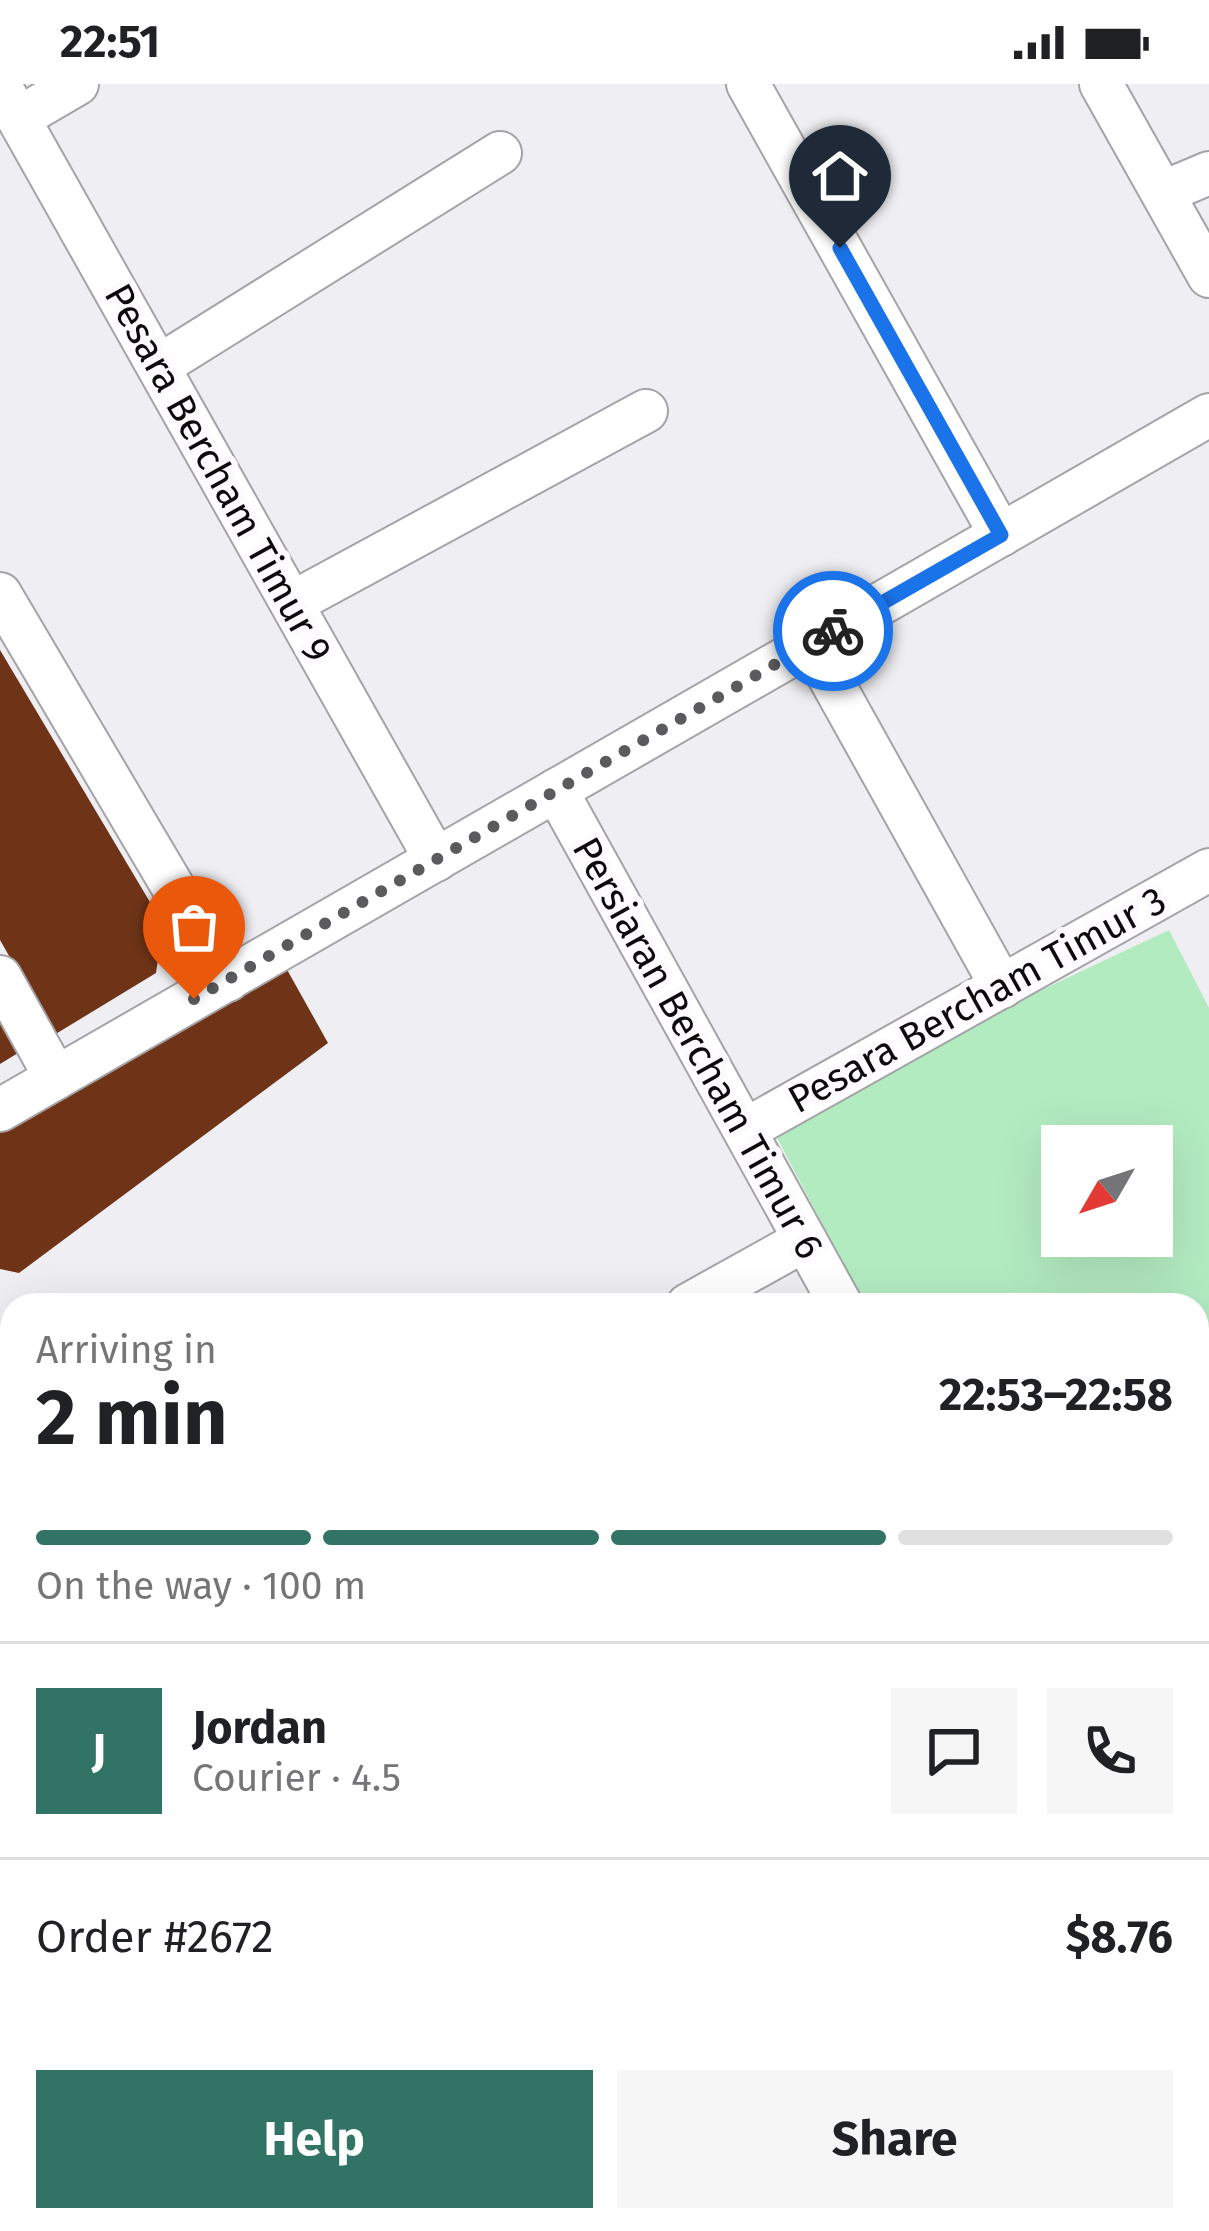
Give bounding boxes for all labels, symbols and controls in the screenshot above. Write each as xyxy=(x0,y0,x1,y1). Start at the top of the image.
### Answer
text: 22:51 xyxy=(60,15,160,69)
pin xyxy=(789,125,891,248)
icon: home xyxy=(807,143,873,209)
street label: Pesara Bercham Timur 9 xyxy=(95,276,341,670)
courier xyxy=(773,571,893,691)
icon: bike xyxy=(800,598,866,664)
street label: Persiaran Bercham Timur 6 xyxy=(563,829,833,1267)
pin xyxy=(143,876,245,999)
street label: Pesara Bercham Timur 3 xyxy=(780,877,1174,1123)
icon: bag xyxy=(161,894,227,960)
north arrow xyxy=(1041,1125,1173,1257)
map controls xyxy=(1041,1125,1173,1257)
text: Arriving in xyxy=(36,1327,217,1373)
text: 22:53–22:58 xyxy=(939,1368,1173,1422)
text: 2 min xyxy=(36,1371,228,1465)
text: On the way · 100 m xyxy=(36,1563,366,1609)
button: chat xyxy=(891,1688,1017,1814)
button: phone xyxy=(1047,1688,1173,1814)
text: Jordan xyxy=(192,1701,327,1755)
text: J xyxy=(92,1724,106,1778)
text: Courier · 4.5 xyxy=(192,1755,401,1801)
text: Order #2672 xyxy=(36,1910,274,1964)
text: $8.76 xyxy=(1066,1910,1173,1964)
button: Help xyxy=(36,2070,593,2208)
button: Share xyxy=(617,2070,1173,2208)

